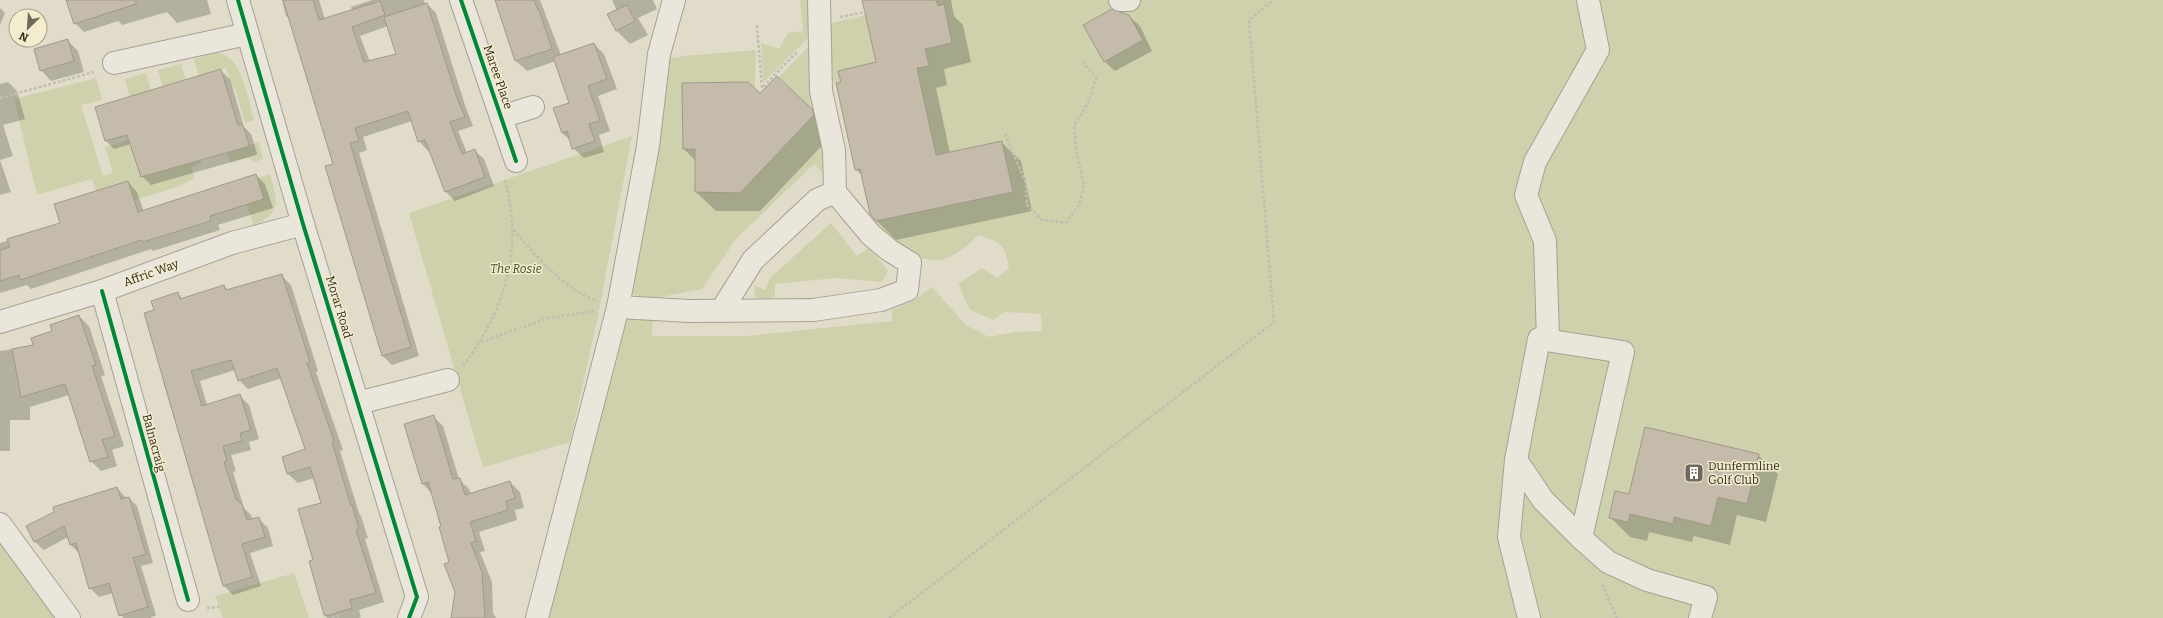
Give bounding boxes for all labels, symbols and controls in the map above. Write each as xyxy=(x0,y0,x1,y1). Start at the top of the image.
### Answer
north arrow xyxy=(8,8,48,48)
text: N xyxy=(17,29,31,44)
street label: Maree Place xyxy=(480,43,516,111)
street label: Affric Way xyxy=(121,256,181,289)
park label: The Rosie xyxy=(490,262,542,276)
street label: Morar Road xyxy=(323,274,355,340)
street label: Balnacraig xyxy=(140,412,169,474)
place label: Dunfermline Golf Club xyxy=(1708,459,1780,487)
building icon: Dunfermline Golf Club xyxy=(1683,462,1705,484)

